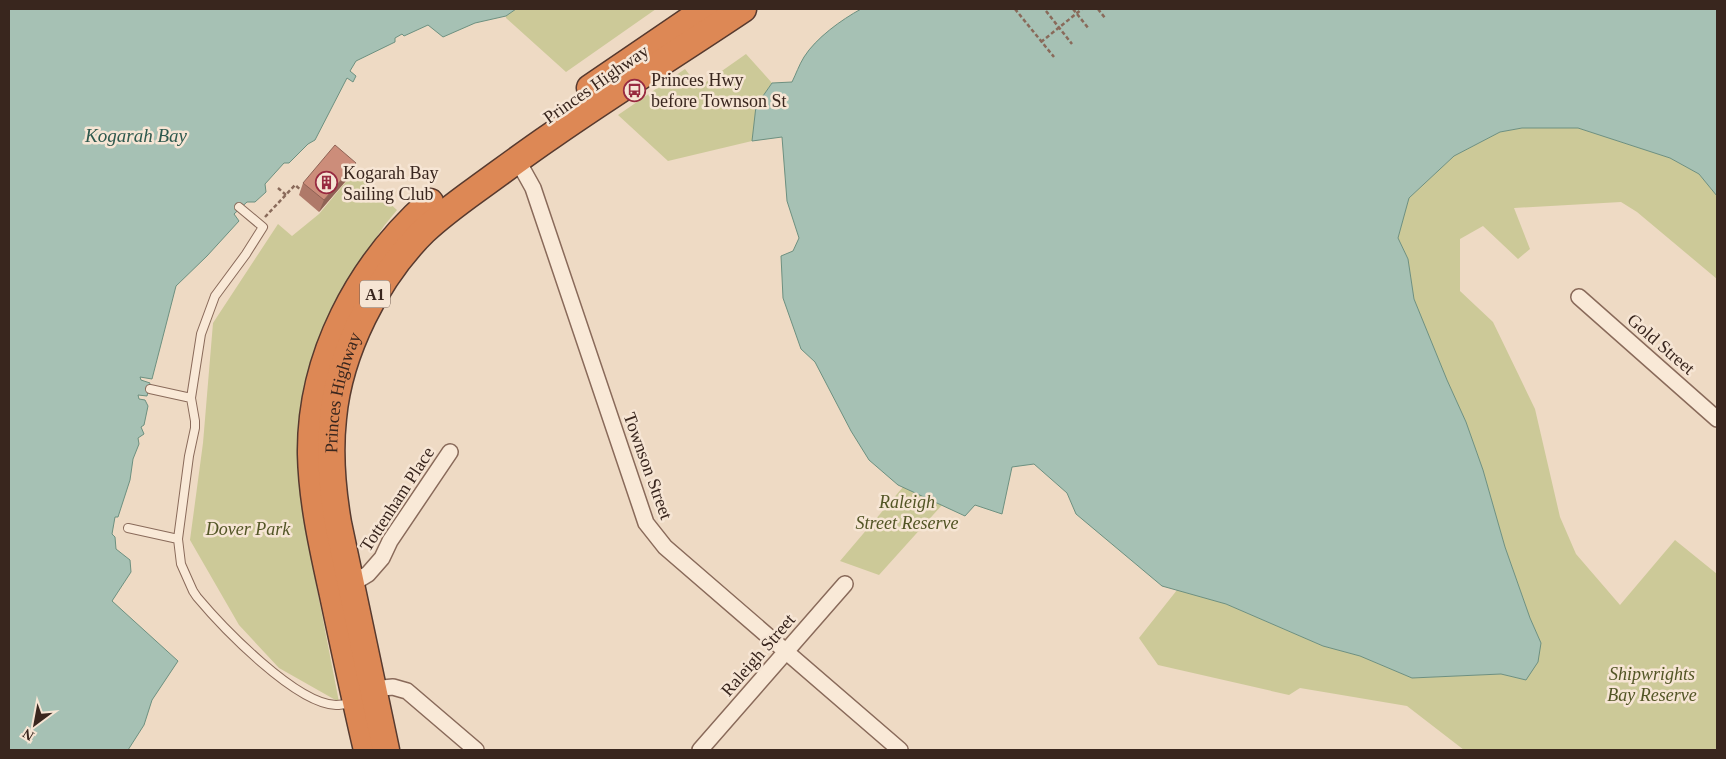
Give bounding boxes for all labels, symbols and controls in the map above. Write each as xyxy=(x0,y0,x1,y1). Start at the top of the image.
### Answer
street label: Princes Highway xyxy=(540,40,652,128)
place label: Princes Hwy before Townson St xyxy=(651,70,786,111)
bus stop icon: Princes Hwy before Townson St xyxy=(623,78,647,102)
water label: Kogarah Bay xyxy=(84,125,187,146)
place label: Kogarah Bay Sailing Club xyxy=(343,163,438,204)
building icon: Kogarah Bay Sailing Club xyxy=(315,171,339,195)
road number: A1 xyxy=(360,280,390,308)
street label: Gold Street xyxy=(1623,309,1699,379)
street label: Princes Highway xyxy=(321,329,365,453)
street label: Townson Street xyxy=(619,410,677,522)
street label: Tottenham Place xyxy=(356,443,438,555)
park label: Raleigh Street Reserve xyxy=(856,492,958,533)
park label: Dover Park xyxy=(205,519,291,539)
street label: Raleigh Street xyxy=(717,610,799,700)
park label: Shipwrights Bay Reserve xyxy=(1607,664,1697,705)
north arrow xyxy=(10,699,60,749)
text: N xyxy=(20,726,37,744)

